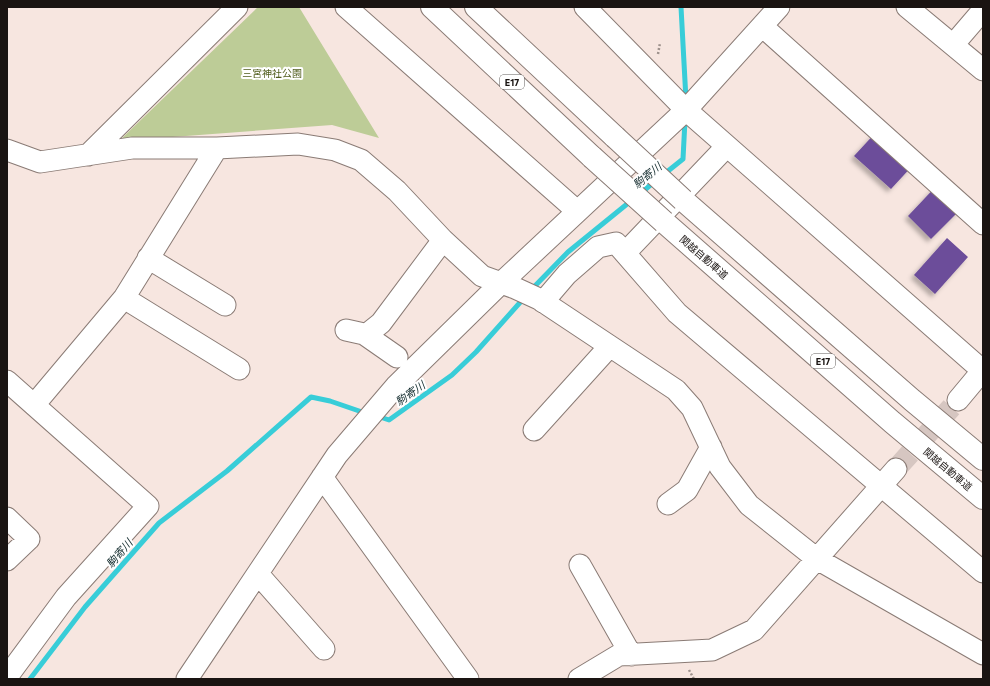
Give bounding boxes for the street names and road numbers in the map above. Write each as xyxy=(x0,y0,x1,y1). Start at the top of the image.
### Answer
road number: E17 xyxy=(500,75,524,89)
street label: 関越自動車道 xyxy=(677,233,731,281)
road number: E17 xyxy=(811,354,835,368)
street label: 関越自動車道 xyxy=(921,445,975,493)

